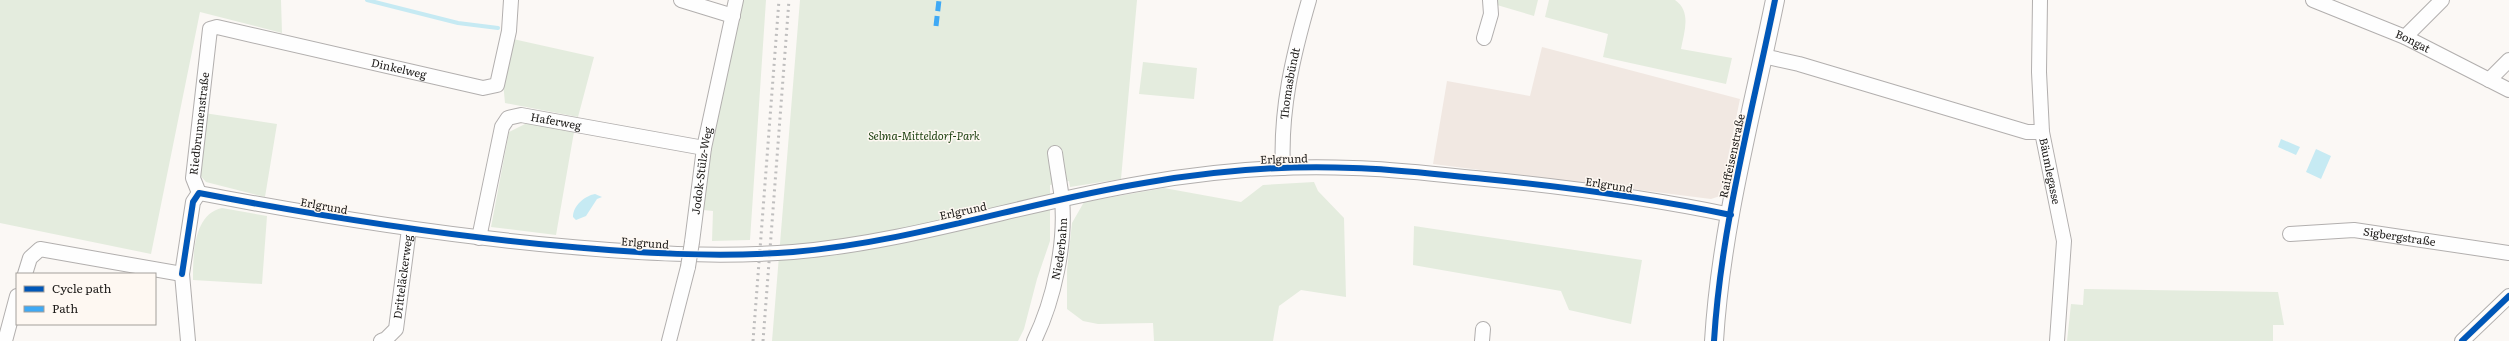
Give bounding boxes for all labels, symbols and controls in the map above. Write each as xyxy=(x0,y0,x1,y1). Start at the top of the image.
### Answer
street label: Bongat xyxy=(2393,25,2434,56)
street label: Thomasbündt xyxy=(1275,45,1303,120)
street label: Dinkelweg xyxy=(370,54,429,82)
street label: Riedbrunnenstraße xyxy=(184,71,212,176)
street label: Haferweg xyxy=(529,108,584,133)
street label: Raiffeisenstraße xyxy=(1714,112,1748,199)
street label: Jodok-Stülz-Weg xyxy=(687,124,716,215)
park label: Selma-Mitteldorf-Park xyxy=(868,127,980,143)
street label: Bäumlegasse xyxy=(2036,136,2065,206)
street label: Erlgrund xyxy=(1260,149,1308,167)
street label: Erlgrund xyxy=(1584,172,1634,196)
street label: Erlgrund xyxy=(299,193,349,217)
street label: Erlgrund xyxy=(938,197,988,223)
street label: Niederbahn xyxy=(1046,218,1070,281)
street label: Sigbergstraße xyxy=(2362,222,2437,249)
street label: Erlgrund xyxy=(621,232,670,252)
street label: Dritteläckerweg xyxy=(388,233,415,320)
legend xyxy=(16,273,156,325)
text: Cycle path xyxy=(52,279,112,297)
text: Path xyxy=(52,299,78,317)

